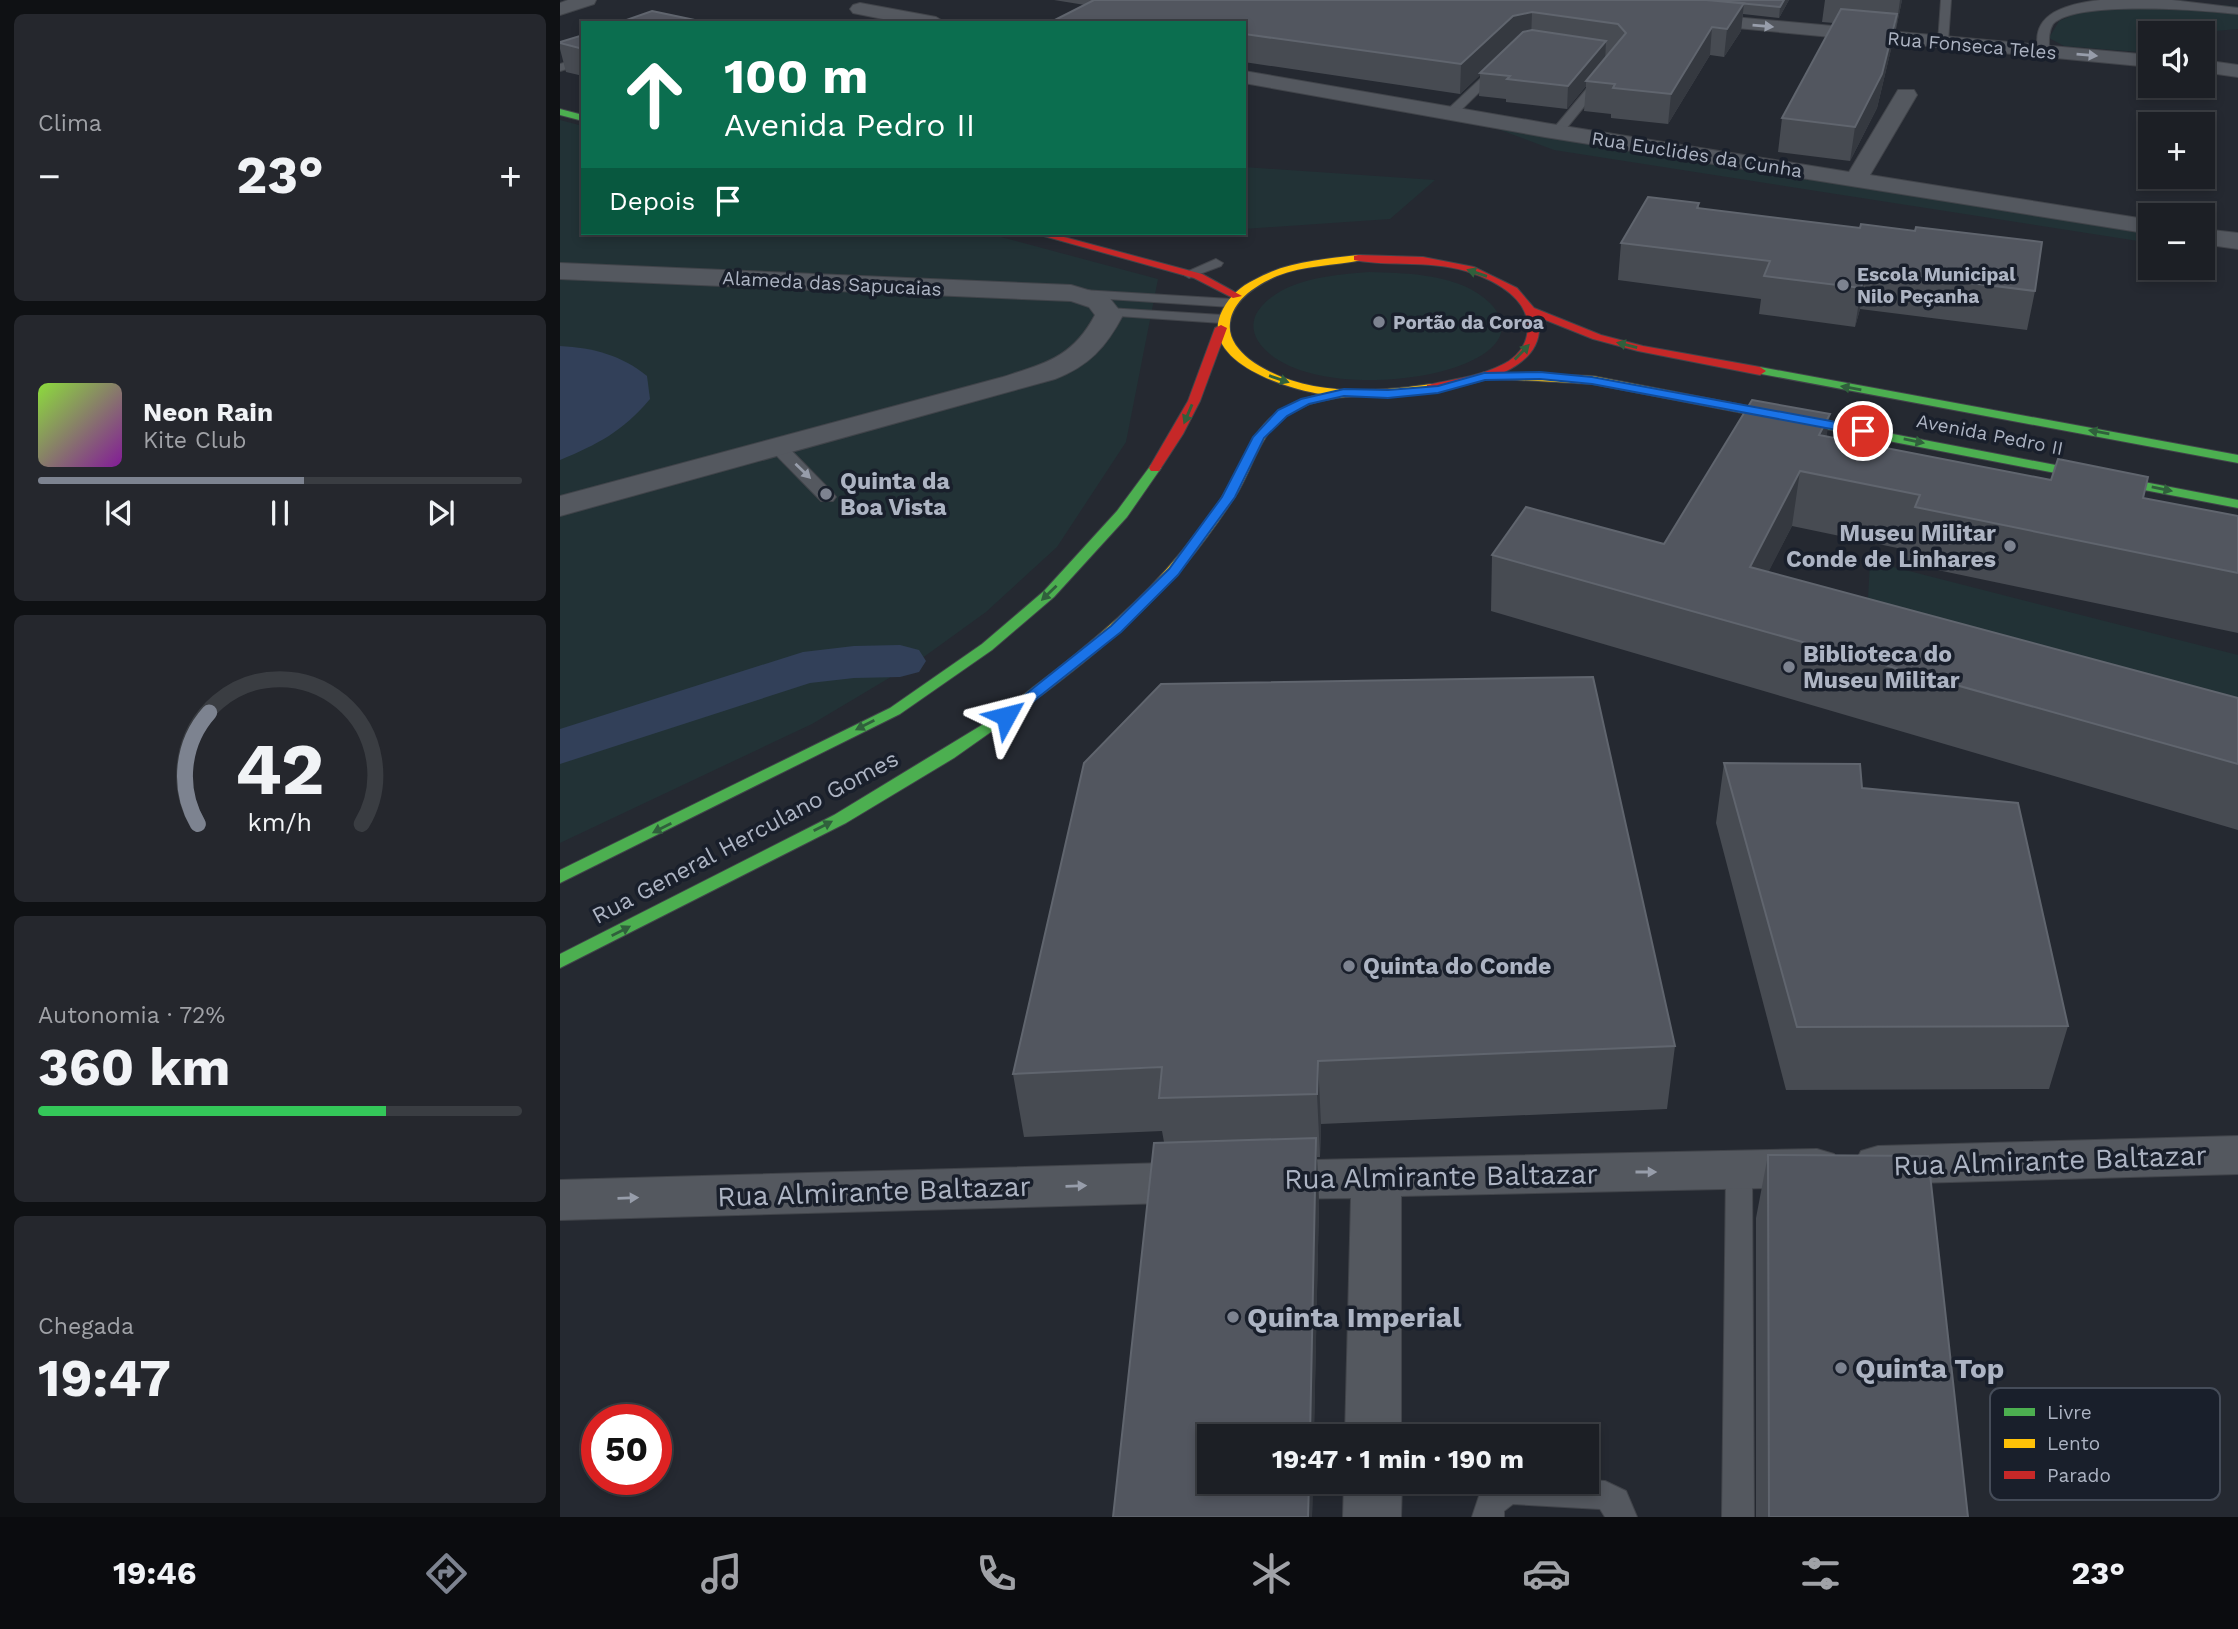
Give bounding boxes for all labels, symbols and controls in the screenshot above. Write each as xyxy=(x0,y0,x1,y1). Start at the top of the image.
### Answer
one-way arrow xyxy=(1752,21,1774,32)
map controls xyxy=(2138,21,2215,280)
button: sound xyxy=(2138,21,2215,98)
street label: Rua Fonseca Teles xyxy=(1886,27,2057,64)
text: 100 m xyxy=(724,47,868,105)
icon: ahead xyxy=(609,49,700,140)
one-way arrow xyxy=(2076,50,2098,61)
text: Avenida Pedro II xyxy=(724,106,975,144)
text: Clima xyxy=(38,110,102,137)
button: + xyxy=(2138,112,2215,189)
street label: Rua Euclides da Cunha xyxy=(1590,126,1804,183)
text: 23° xyxy=(236,145,324,206)
text: − xyxy=(38,154,61,198)
text: + xyxy=(499,154,522,198)
icon: arrive xyxy=(709,182,747,220)
text: Depois xyxy=(609,186,695,216)
button: − xyxy=(2138,203,2215,280)
place label: Escola Municipal Nilo Peçanha xyxy=(1857,263,2016,308)
street label: Alameda das Sapucaias xyxy=(722,266,942,301)
one-way arrow xyxy=(1467,267,1488,278)
marker: Escola Municipal Nilo Peçanha xyxy=(1835,277,1851,293)
place label: Portão da Coroa xyxy=(1393,311,1544,334)
marker: Portão da Coroa xyxy=(1371,314,1387,330)
one-way arrow xyxy=(1616,339,1638,350)
one-way arrow xyxy=(1514,343,1531,360)
one-way arrow xyxy=(1268,374,1289,385)
one-way arrow xyxy=(1840,382,1862,393)
text: Neon Rain xyxy=(143,397,273,427)
pin xyxy=(1833,401,1893,461)
one-way arrow xyxy=(1182,404,1193,425)
street label: Avenida Pedro II xyxy=(1915,409,2065,460)
icon: arrive xyxy=(1844,412,1882,450)
one-way arrow xyxy=(2088,426,2110,437)
text: Kite Club xyxy=(143,427,246,454)
one-way arrow xyxy=(1903,435,1925,446)
one-way arrow xyxy=(795,463,812,480)
place label: Quinta da Boa Vista xyxy=(840,468,950,521)
one-way arrow xyxy=(2151,484,2173,495)
marker: Quinta da Boa Vista xyxy=(818,486,834,502)
icon: previous xyxy=(100,494,138,532)
icon: pause xyxy=(261,494,299,532)
icon: next xyxy=(422,494,460,532)
place label: Museu Militar Conde de Linhares xyxy=(1786,520,1996,573)
marker: Museu Militar Conde de Linhares xyxy=(2002,538,2018,554)
one-way arrow xyxy=(1041,585,1058,602)
place label: Biblioteca do Museu Militar xyxy=(1803,641,1960,694)
marker: Biblioteca do Museu Militar xyxy=(1781,659,1797,675)
position arrow xyxy=(969,679,1043,753)
one-way arrow xyxy=(855,720,875,731)
text: 42 xyxy=(235,727,325,813)
street label: Rua General Herculano Gomes xyxy=(588,745,903,930)
text: km/h xyxy=(248,808,312,837)
one-way arrow xyxy=(813,821,833,832)
one-way arrow xyxy=(652,822,672,833)
one-way arrow xyxy=(611,925,631,936)
place label: Quinta do Conde xyxy=(1363,953,1551,980)
marker: Quinta do Conde xyxy=(1341,958,1357,974)
text: Autonomia · 72% xyxy=(38,1002,225,1029)
text: 360 km xyxy=(38,1037,231,1098)
street label: Rua Almirante Baltazar xyxy=(1893,1139,2207,1182)
street label: Rua Almirante Baltazar xyxy=(1284,1157,1598,1196)
one-way arrow xyxy=(1636,1166,1658,1178)
street label: Rua Almirante Baltazar xyxy=(717,1170,1031,1213)
one-way arrow xyxy=(1065,1180,1087,1191)
one-way arrow xyxy=(617,1192,639,1204)
place label: Quinta Imperial xyxy=(1247,1301,1462,1334)
marker: Quinta Imperial xyxy=(1225,1309,1241,1325)
text: Chegada xyxy=(38,1313,134,1340)
text: 19:47 xyxy=(38,1348,171,1409)
place label: Quinta Top xyxy=(1855,1352,2004,1385)
marker: Quinta Top xyxy=(1833,1360,1849,1376)
legend xyxy=(1990,1388,2220,1500)
text: Livre xyxy=(2047,1401,2092,1424)
speed limit sign: 50 xyxy=(581,1404,672,1495)
text: Lento xyxy=(2047,1432,2100,1455)
text: 19:47 · 1 min · 190 m xyxy=(1272,1444,1524,1474)
text: Parado xyxy=(2047,1464,2111,1487)
icon: directions xyxy=(422,1549,471,1598)
icon: music xyxy=(697,1549,746,1598)
icon: phone xyxy=(972,1549,1021,1598)
icon: climate xyxy=(1247,1549,1296,1598)
icon: car xyxy=(1522,1549,1571,1598)
icon: filters xyxy=(1796,1549,1845,1598)
text: 19:46 xyxy=(113,1554,196,1592)
text: 23° xyxy=(2071,1554,2125,1592)

